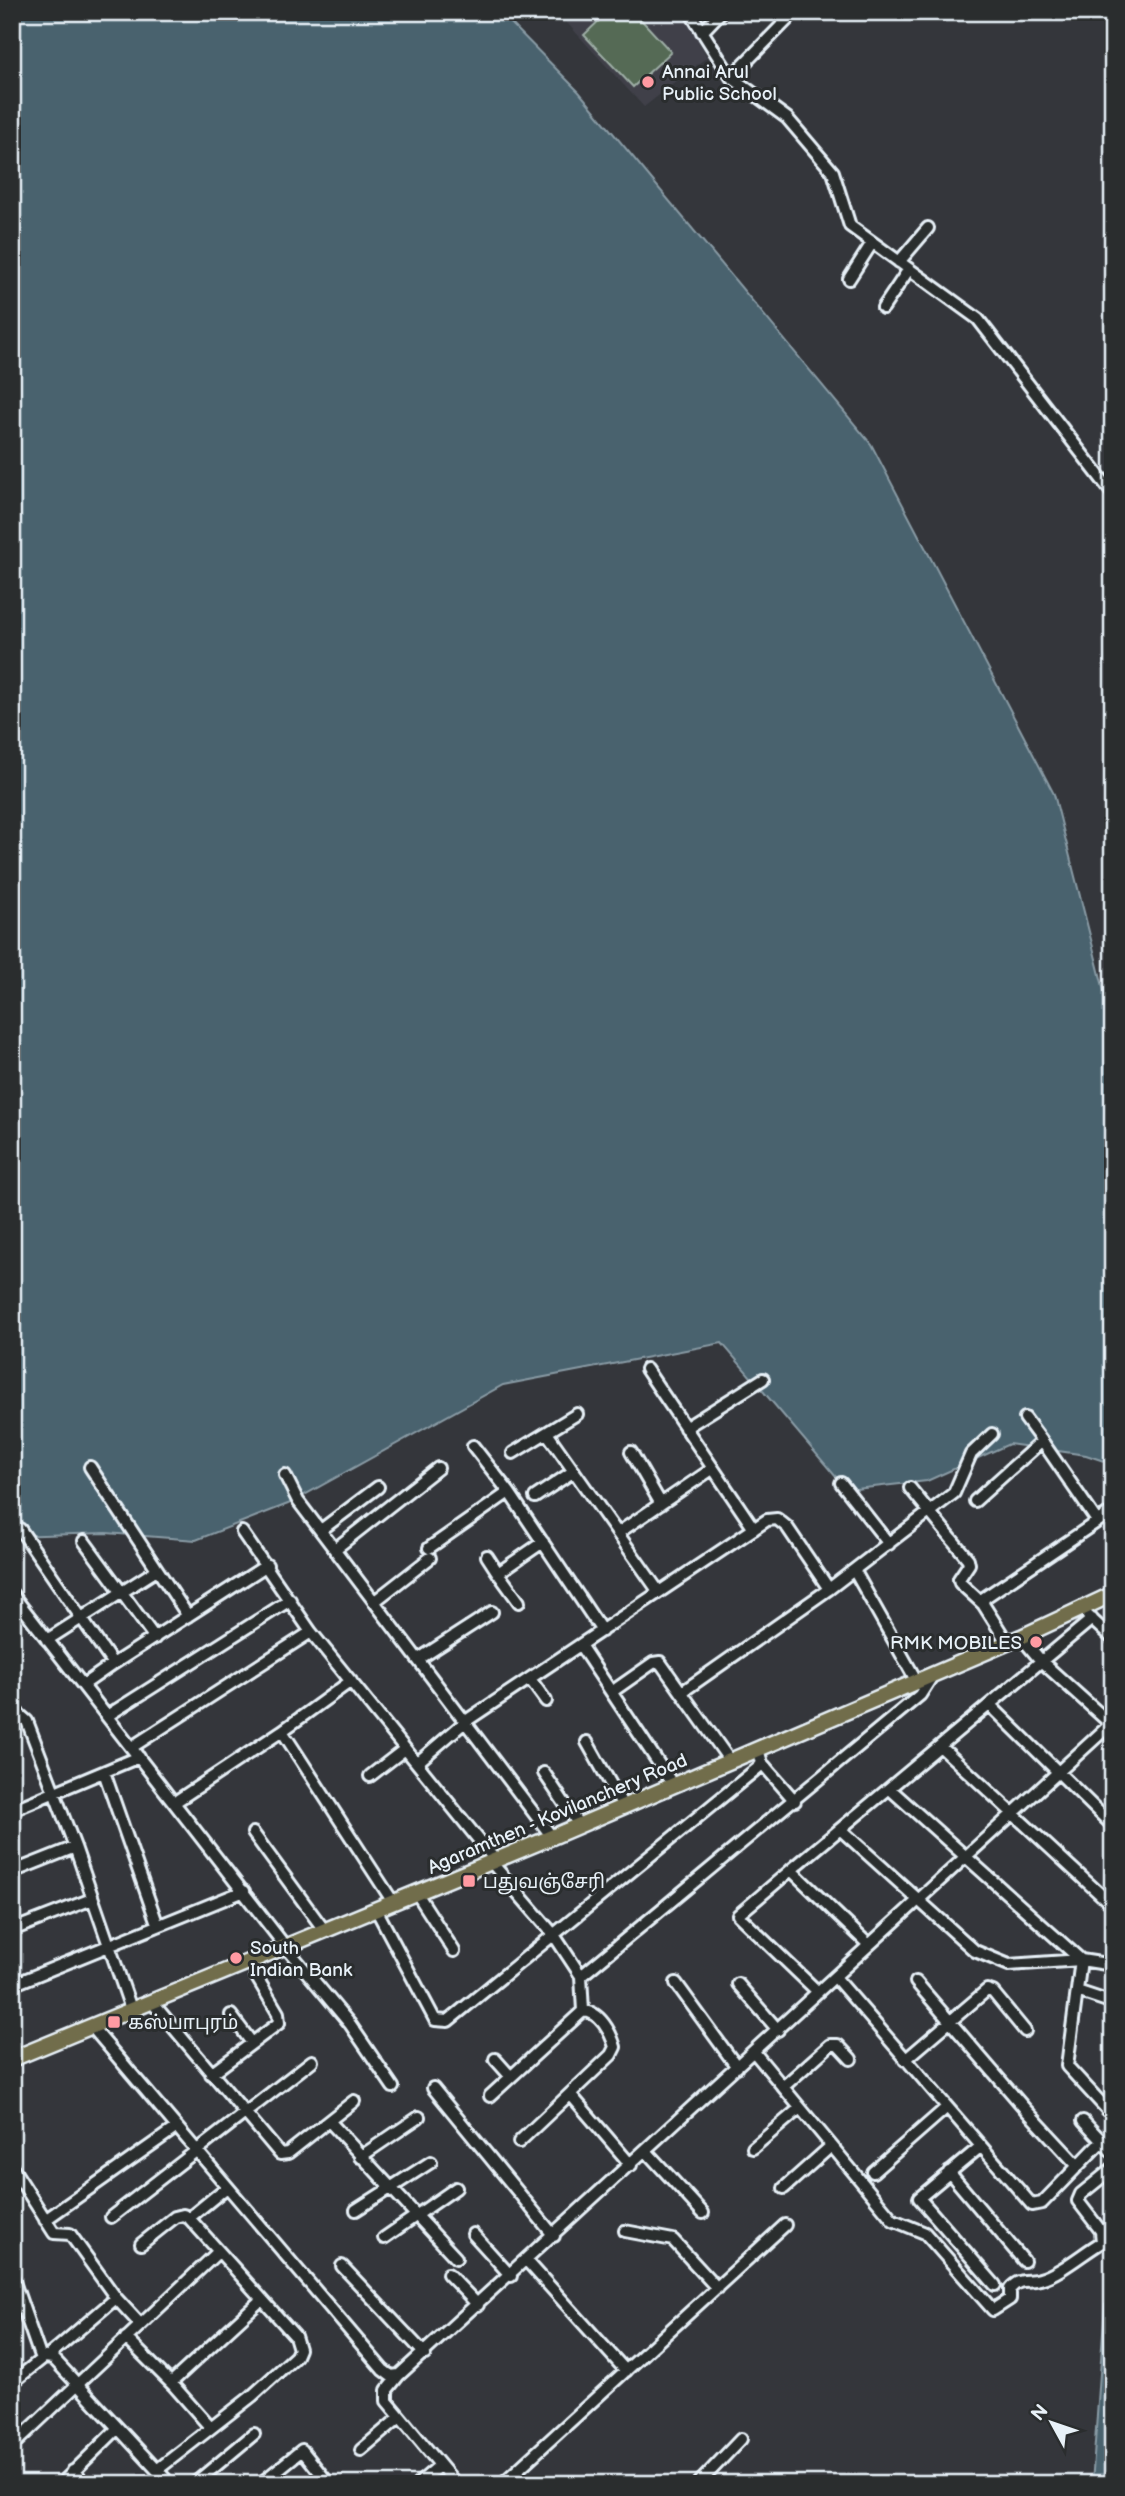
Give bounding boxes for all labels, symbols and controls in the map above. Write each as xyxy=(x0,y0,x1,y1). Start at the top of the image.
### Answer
place label: Annai Arul Public School xyxy=(662,61,777,106)
marker: Annai Arul Public School xyxy=(640,74,656,90)
place label: RMK MOBILES xyxy=(890,1632,1022,1655)
marker: RMK MOBILES xyxy=(1028,1634,1044,1650)
street label: Agaramthen - Kovilanchery Road xyxy=(424,1749,691,1880)
place label: பதுவஞ்சேரி xyxy=(483,1871,605,1895)
marker: பதுவஞ்சேரி xyxy=(461,1873,477,1889)
place label: South Indian Bank xyxy=(250,1937,353,1982)
marker: South Indian Bank xyxy=(228,1950,244,1966)
place label: கஸ்பாபுரம் xyxy=(128,2012,238,2035)
marker: கஸ்பாபுரம் xyxy=(106,2014,122,2030)
north arrow xyxy=(1016,2388,1086,2458)
text: N xyxy=(1027,2400,1054,2426)

